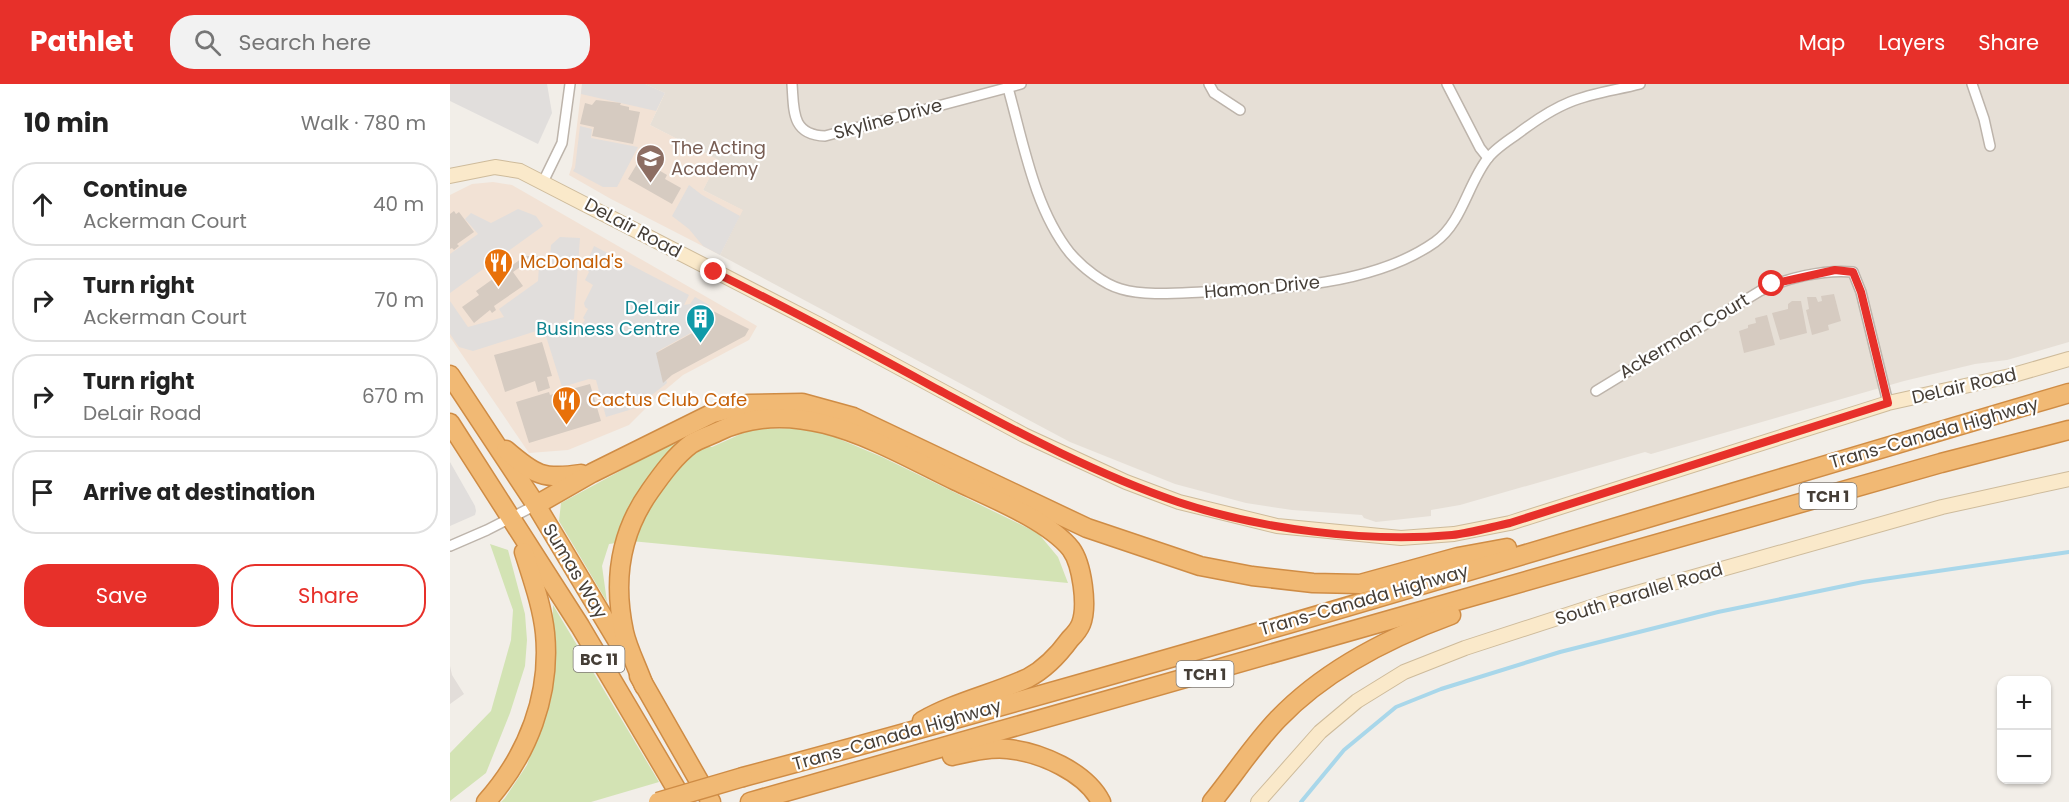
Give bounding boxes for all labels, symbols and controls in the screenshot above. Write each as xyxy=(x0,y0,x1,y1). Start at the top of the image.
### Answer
search box xyxy=(170,15,590,69)
text: Pathlet xyxy=(30,22,134,61)
icon: search xyxy=(191,26,224,59)
text: Search here xyxy=(239,27,371,58)
text: Map xyxy=(1799,28,1845,57)
text: Layers xyxy=(1878,28,1945,57)
text: Share xyxy=(1978,28,2039,57)
street label: Skyline Drive xyxy=(831,92,945,145)
text: 10 min xyxy=(24,105,109,141)
text: Walk · 780 m xyxy=(301,109,426,137)
place label: The Acting Academy xyxy=(671,135,766,181)
school or university icon: The Acting Academy xyxy=(634,142,666,184)
text: Continue xyxy=(83,174,187,205)
icon: ahead xyxy=(26,188,59,221)
text: 40 m xyxy=(373,190,424,218)
street label: DeLair Road xyxy=(580,192,686,264)
text: Ackerman Court xyxy=(83,207,247,235)
restaurant icon: McDonald's xyxy=(483,246,515,288)
place label: McDonald's xyxy=(520,249,623,274)
route end xyxy=(700,258,726,284)
street label: Hamon Drive xyxy=(1203,269,1321,304)
text: Turn right xyxy=(83,270,194,301)
route start xyxy=(1758,270,1784,296)
icon: right xyxy=(26,284,59,317)
text: 70 m xyxy=(375,286,424,314)
street label: Ackerman Court xyxy=(1614,287,1753,384)
place label: DeLair Business Centre xyxy=(536,295,680,341)
building icon: DeLair Business Centre xyxy=(685,302,717,344)
text: Ackerman Court xyxy=(83,303,247,331)
street label: DeLair Road xyxy=(1909,361,2019,410)
text: Turn right xyxy=(83,366,194,397)
icon: right xyxy=(26,380,59,413)
text: 670 m xyxy=(362,382,424,410)
restaurant icon: Cactus Club Cafe xyxy=(551,384,583,426)
place label: Cactus Club Cafe xyxy=(588,387,747,412)
street label: Trans-Canada Highway xyxy=(1827,391,2041,474)
text: DeLair Road xyxy=(83,399,201,427)
icon: arrive xyxy=(26,476,59,509)
text: Arrive at destination xyxy=(83,477,315,508)
road number: TCH 1 xyxy=(1800,483,1856,509)
street label: Sumas Way xyxy=(537,518,614,623)
street label: South Parallel Road xyxy=(1552,556,1726,631)
street label: Trans-Canada Highway xyxy=(1257,558,1471,641)
button: Save xyxy=(24,564,219,627)
button: Share xyxy=(231,564,426,627)
road number: BC 11 xyxy=(574,646,624,672)
road number: TCH 1 xyxy=(1176,661,1233,687)
map controls xyxy=(1997,676,2051,784)
button: + xyxy=(1997,676,2051,730)
street label: Trans-Canada Highway xyxy=(790,693,1004,776)
button: − xyxy=(1997,730,2051,784)

